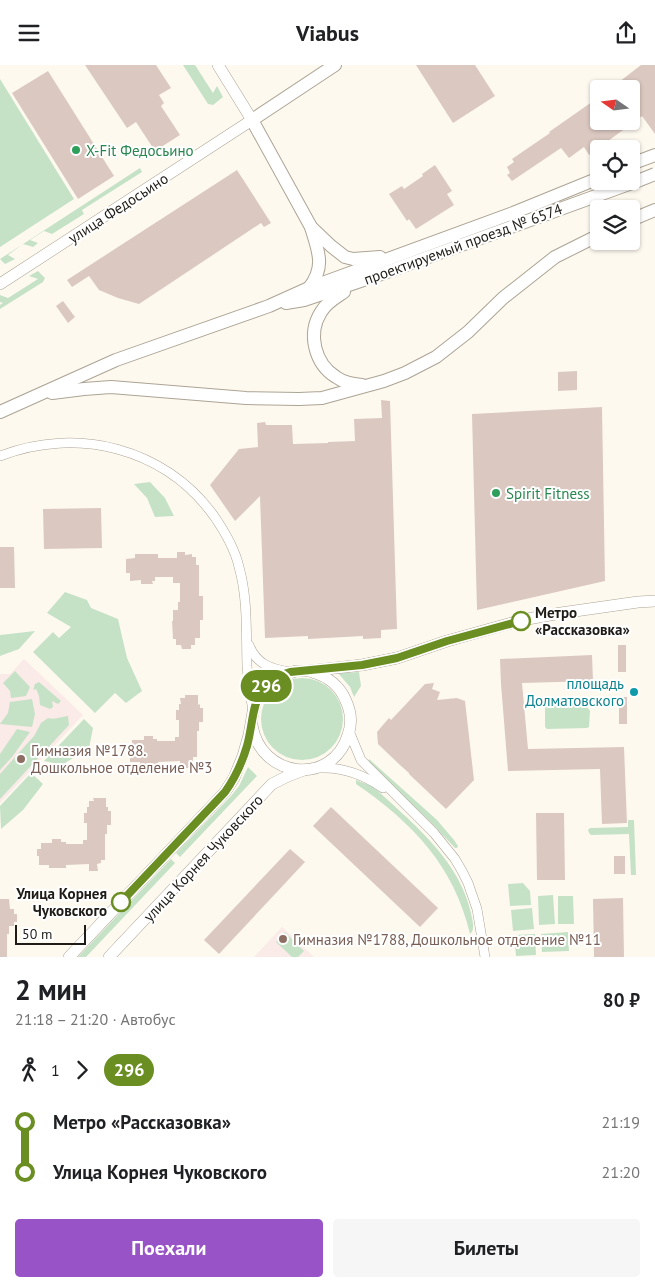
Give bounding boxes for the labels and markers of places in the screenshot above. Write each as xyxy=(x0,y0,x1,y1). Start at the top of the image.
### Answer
place label: X-Fit Федосьино xyxy=(86,141,194,160)
marker: X-Fit Федосьино xyxy=(70,144,82,156)
place label: Spirit Fitness xyxy=(506,484,590,503)
marker: Spirit Fitness xyxy=(490,487,502,499)
place label: Метро «Рассказовка» xyxy=(535,603,630,639)
marker: Метро «Рассказовка» xyxy=(511,611,531,631)
place label: площадь Долматовского xyxy=(525,674,624,710)
marker: площадь Долматовского xyxy=(628,686,640,698)
place label: Гимназия №1788. Дошкольное отделение №3 xyxy=(31,741,212,777)
marker: Гимназия №1788. Дошкольное отделение №3 xyxy=(15,753,27,765)
place label: Улица Корнея Чуковского xyxy=(15,884,107,920)
marker: Улица Корнея Чуковского xyxy=(111,892,131,912)
place label: Гимназия №1788, Дошкольное отделение №11 xyxy=(293,930,601,949)
marker: Гимназия №1788, Дошкольное отделение №11 xyxy=(277,933,289,945)

